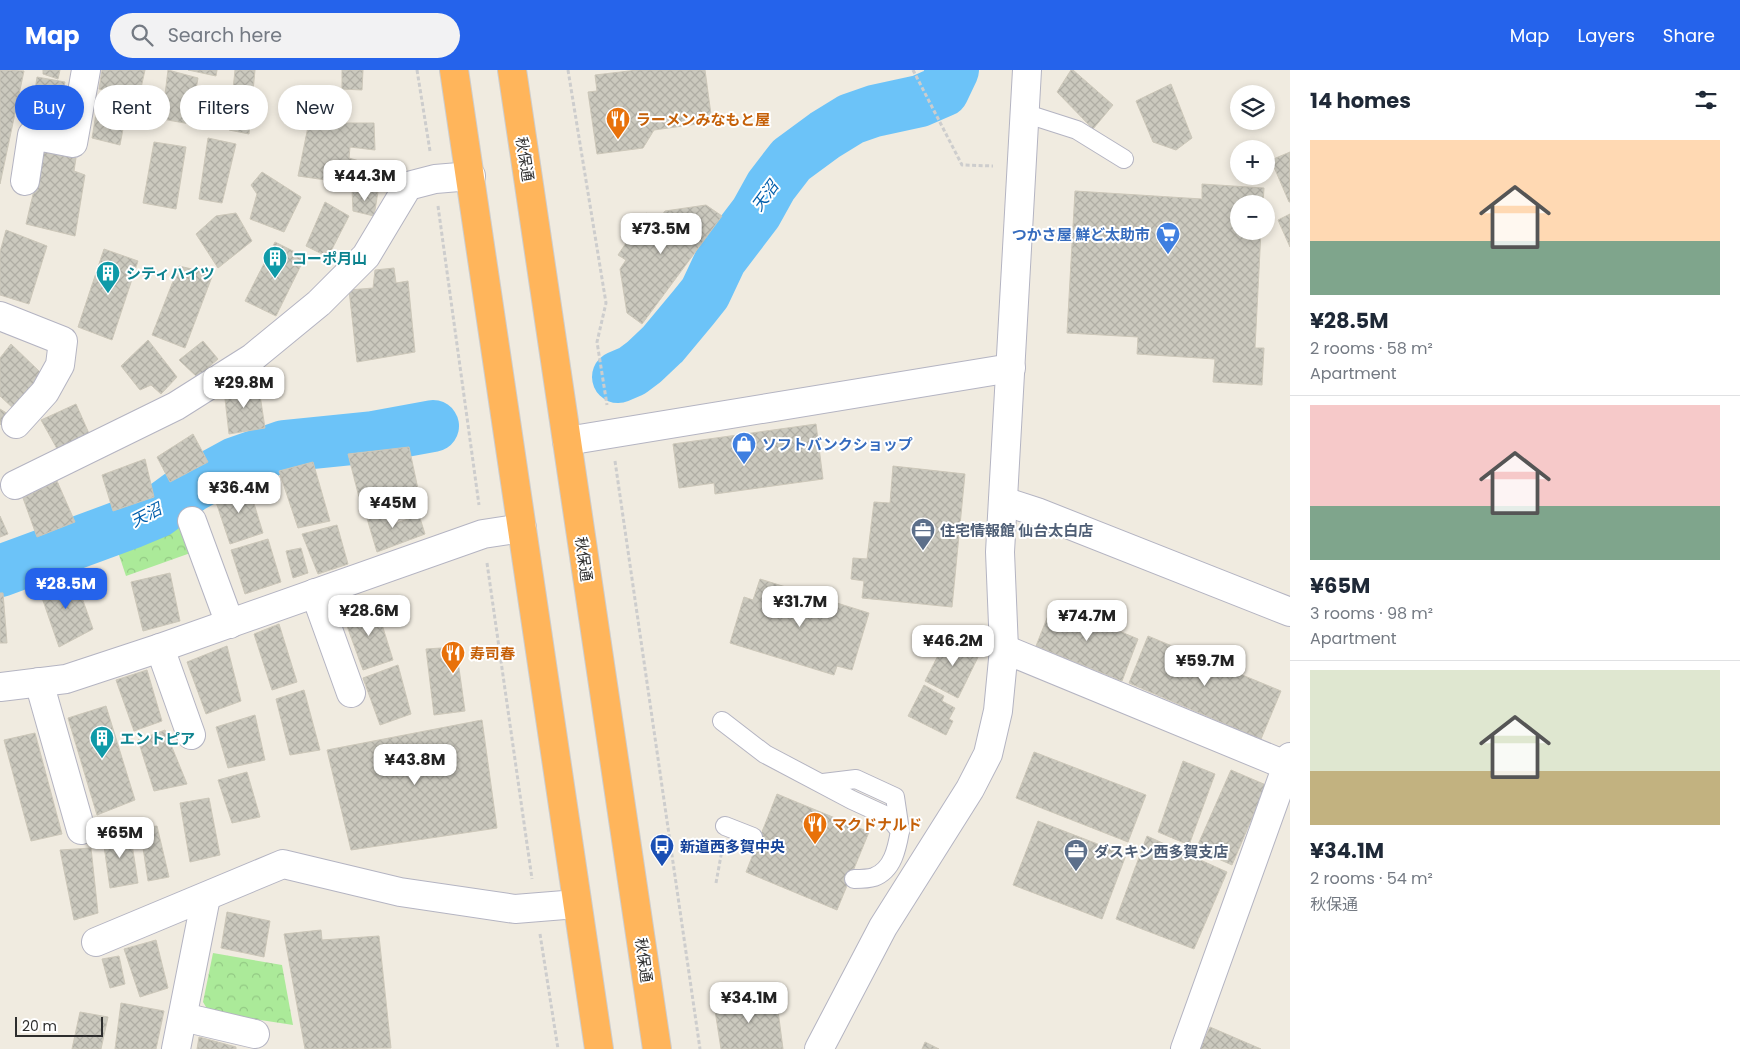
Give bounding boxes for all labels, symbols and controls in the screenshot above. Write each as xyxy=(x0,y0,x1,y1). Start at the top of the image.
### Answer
search box xyxy=(110,13,460,58)
text: Map xyxy=(25,19,80,52)
icon: search xyxy=(128,21,156,49)
text: Search here xyxy=(168,22,282,49)
text: Map xyxy=(1510,23,1550,48)
text: Layers xyxy=(1578,23,1635,48)
text: Share xyxy=(1663,23,1715,48)
chip: Buy xyxy=(15,85,84,130)
chip: Rent xyxy=(94,85,170,130)
chip: Filters xyxy=(180,85,268,130)
chip: New xyxy=(278,85,352,130)
map controls xyxy=(1230,85,1275,240)
button: layers xyxy=(1230,85,1275,130)
text: 14 homes xyxy=(1310,86,1411,115)
icon: filters xyxy=(1692,86,1720,114)
restaurant icon: ラーメンみなもと屋 xyxy=(605,106,631,140)
place label: ラーメンみなもと屋 xyxy=(636,109,770,130)
street label: 秋保通 xyxy=(511,135,539,183)
button: + xyxy=(1230,140,1275,185)
pin: ¥44.3M xyxy=(324,160,406,202)
text: ¥44.3M xyxy=(334,164,396,187)
icon: home xyxy=(1470,172,1560,262)
water label: 天沼 xyxy=(746,175,785,216)
button: − xyxy=(1230,195,1275,240)
pin: ¥73.5M xyxy=(620,212,702,255)
text: ¥73.5M xyxy=(632,217,690,240)
supermarket icon: つかさ屋 鮮ど太助市 xyxy=(1155,221,1181,255)
place label: つかさ屋 鮮ど太助市 xyxy=(1012,224,1150,245)
building icon: コーポ月山 xyxy=(262,245,288,279)
place label: コーポ月山 xyxy=(292,248,367,269)
building icon: シティハイツ xyxy=(95,260,121,294)
place label: シティハイツ xyxy=(126,263,215,284)
text: ¥28.5M xyxy=(1310,306,1389,335)
text: 2 rooms · 58 m² xyxy=(1310,337,1433,360)
text: Apartment xyxy=(1310,362,1397,385)
pin: ¥29.8M xyxy=(203,366,285,409)
text: ¥29.8M xyxy=(214,371,274,394)
shop icon: ソフトバンクショップ xyxy=(731,431,757,465)
place label: ソフトバンクショップ xyxy=(762,434,913,455)
icon: home xyxy=(1470,438,1560,528)
pin: ¥36.4M xyxy=(198,472,280,514)
text: ¥36.4M xyxy=(209,476,269,499)
pin: ¥45M xyxy=(363,486,423,529)
text: ¥45M xyxy=(370,491,416,514)
water label: 天沼 xyxy=(127,497,167,533)
office icon: 住宅情報館 仙台太白店 xyxy=(910,517,936,551)
place label: 住宅情報館 仙台太白店 xyxy=(940,520,1093,541)
street label: 秋保通 xyxy=(570,535,598,583)
pin: ¥28.5M xyxy=(25,568,107,610)
text: ¥65M xyxy=(1310,571,1370,600)
text: ¥28.5M xyxy=(36,572,96,595)
pin: ¥31.7M xyxy=(759,586,841,628)
text: ¥31.7M xyxy=(773,590,827,613)
pin: ¥28.6M xyxy=(328,594,410,637)
text: ¥28.6M xyxy=(339,599,399,622)
pin: ¥74.7M xyxy=(1046,600,1128,642)
text: 3 rooms · 98 m² xyxy=(1310,602,1433,625)
text: ¥74.7M xyxy=(1058,604,1116,627)
pin: ¥46.2M xyxy=(912,624,994,667)
text: Apartment xyxy=(1310,627,1397,650)
text: ¥46.2M xyxy=(923,629,983,652)
restaurant icon: 寿司春 xyxy=(440,640,466,674)
place label: 寿司春 xyxy=(470,643,515,664)
pin: ¥59.7M xyxy=(1164,644,1246,687)
text: ¥59.7M xyxy=(1176,649,1234,672)
icon: home xyxy=(1470,702,1560,792)
building icon: エントピア xyxy=(89,725,115,759)
place label: エントピア xyxy=(120,728,195,749)
pin: ¥43.8M xyxy=(374,744,456,786)
text: ¥43.8M xyxy=(385,748,445,771)
restaurant icon: マクドナルド xyxy=(802,811,828,845)
place label: マクドナルド xyxy=(832,814,922,835)
pin: ¥65M xyxy=(90,816,150,859)
text: ¥65M xyxy=(97,821,143,844)
bus stop icon: 新道西多賀中央 xyxy=(649,833,675,867)
place label: 新道西多賀中央 xyxy=(680,836,785,857)
text: ¥34.1M xyxy=(1310,836,1384,865)
office icon: ダスキン西多賀支店 xyxy=(1063,838,1089,872)
place label: ダスキン西多賀支店 xyxy=(1094,841,1229,862)
text: 2 rooms · 54 m² xyxy=(1310,867,1433,890)
text: 秋保通 xyxy=(1310,893,1358,916)
street label: 秋保通 xyxy=(630,936,658,984)
pin: ¥34.1M xyxy=(708,982,790,1024)
text: ¥34.1M xyxy=(721,986,777,1009)
scale bar xyxy=(15,1014,102,1037)
text: 20 m xyxy=(22,1016,57,1036)

